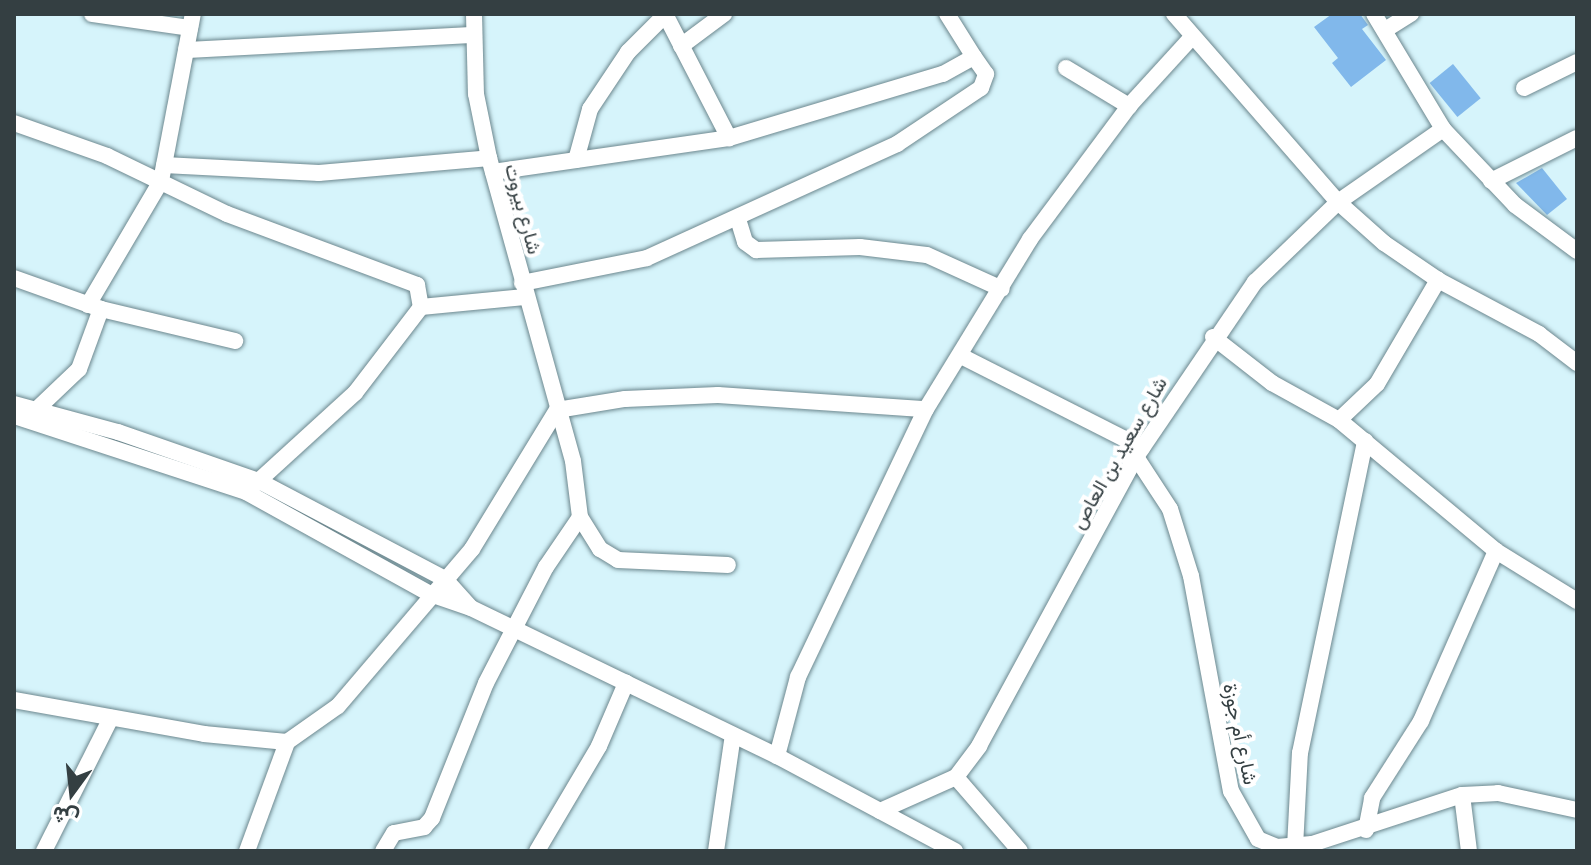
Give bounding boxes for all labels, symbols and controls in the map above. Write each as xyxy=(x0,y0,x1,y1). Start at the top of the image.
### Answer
street label: شارع بيروت xyxy=(499,161,547,257)
street label: شارع سعيد بن العاص xyxy=(1066,373,1172,533)
street label: شارع أم جوزة xyxy=(1218,681,1262,787)
north arrow xyxy=(32,753,112,833)
text: ش xyxy=(50,801,82,832)

